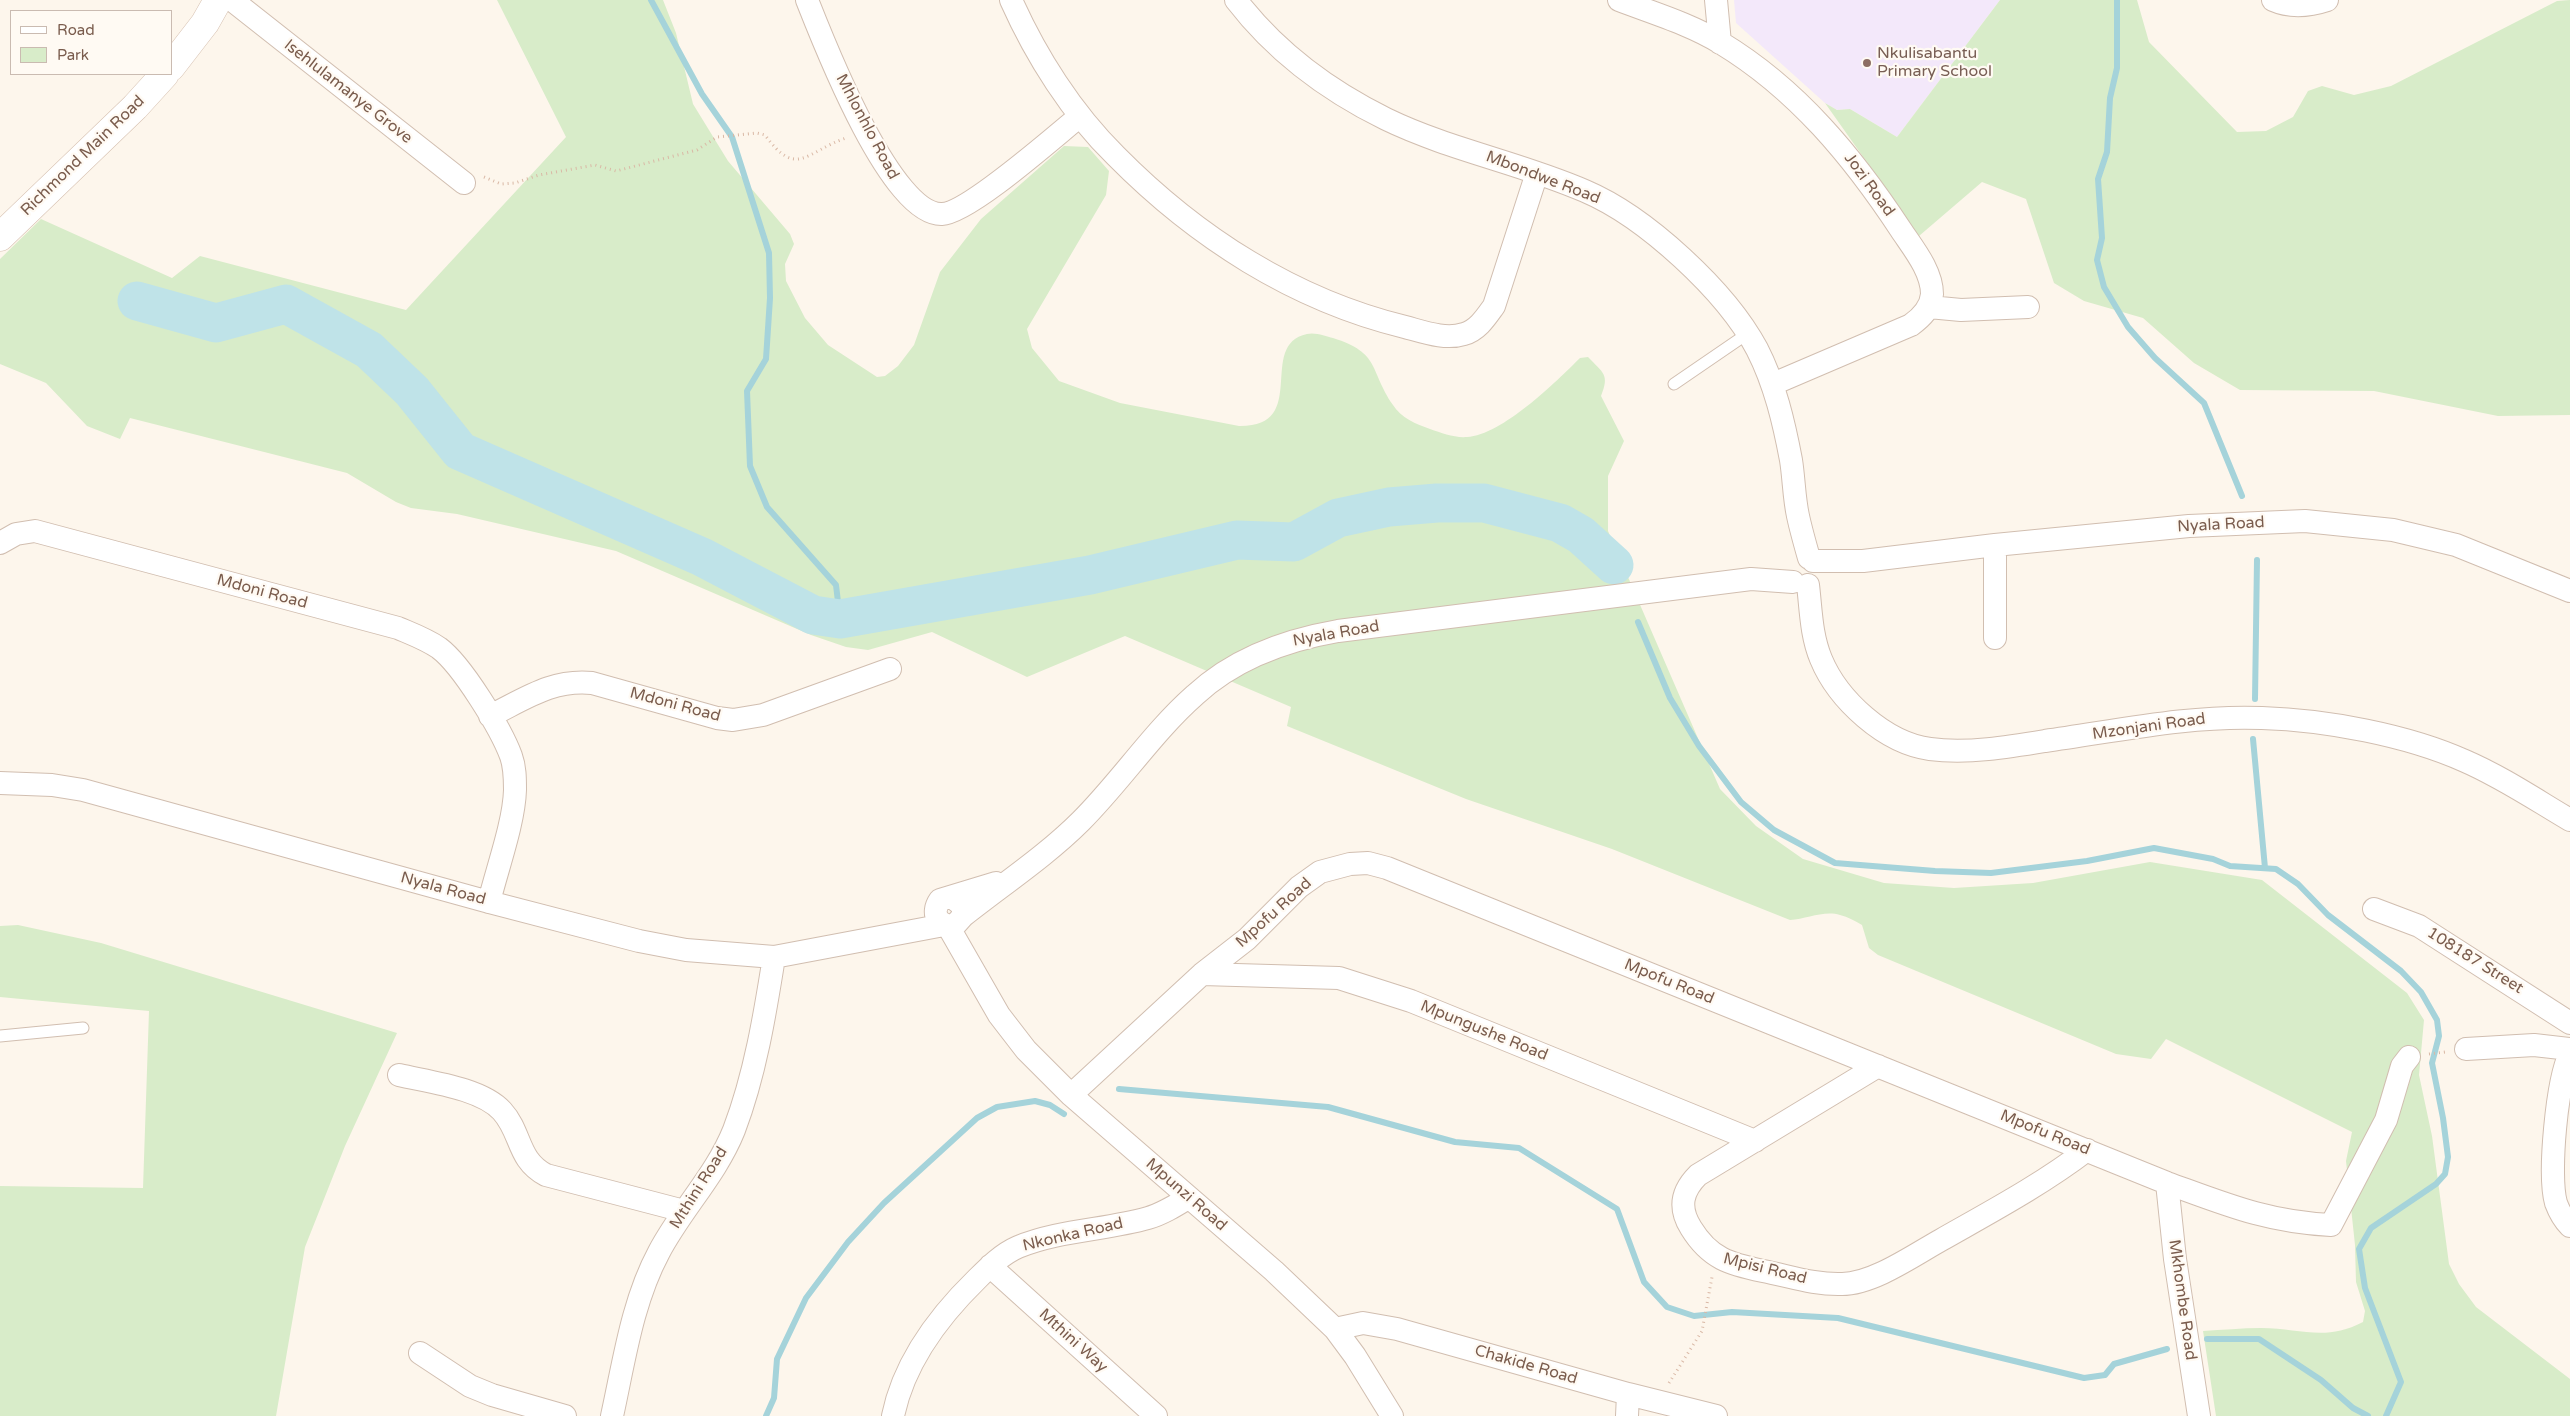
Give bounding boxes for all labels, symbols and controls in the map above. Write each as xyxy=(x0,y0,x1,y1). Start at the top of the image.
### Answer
legend xyxy=(10,10,172,75)
text: Road xyxy=(57,21,95,39)
street label: Isehlulamanye Grove xyxy=(280,36,416,148)
place label: Nkulisabantu Primary School xyxy=(1877,44,1992,82)
text: Park xyxy=(57,46,89,64)
marker: Nkulisabantu Primary School xyxy=(1861,57,1873,69)
street label: Mhlonhlo Road xyxy=(831,71,903,183)
street label: Richmond Main Road xyxy=(17,92,149,220)
street label: Mbondwe Road xyxy=(1483,147,1603,209)
street label: Jozi Road xyxy=(1840,150,1898,220)
street label: Nyala Road xyxy=(2177,513,2265,537)
street label: Mdoni Road xyxy=(215,571,309,613)
street label: Nyala Road xyxy=(1291,617,1381,651)
street label: Mdoni Road xyxy=(628,684,722,726)
street label: Mzonjani Road xyxy=(2091,710,2207,744)
street label: Nyala Road xyxy=(398,868,488,910)
street label: Mpofu Road xyxy=(1232,874,1316,952)
street label: 108187 Street xyxy=(2423,924,2527,998)
street label: Mpofu Road xyxy=(1621,955,1717,1009)
street label: Mpungushe Road xyxy=(1418,997,1550,1065)
street label: Mpofu Road xyxy=(1997,1106,2093,1160)
street label: Mthini Road xyxy=(666,1143,732,1233)
street label: Mpunzi Road xyxy=(1142,1155,1230,1235)
street label: Nkonka Road xyxy=(1021,1214,1125,1256)
street label: Mkhombe Road xyxy=(2164,1238,2200,1362)
street label: Mpisi Road xyxy=(1721,1249,1809,1289)
street label: Mthini Way xyxy=(1035,1305,1111,1377)
street label: Chakide Road xyxy=(1472,1341,1580,1389)

